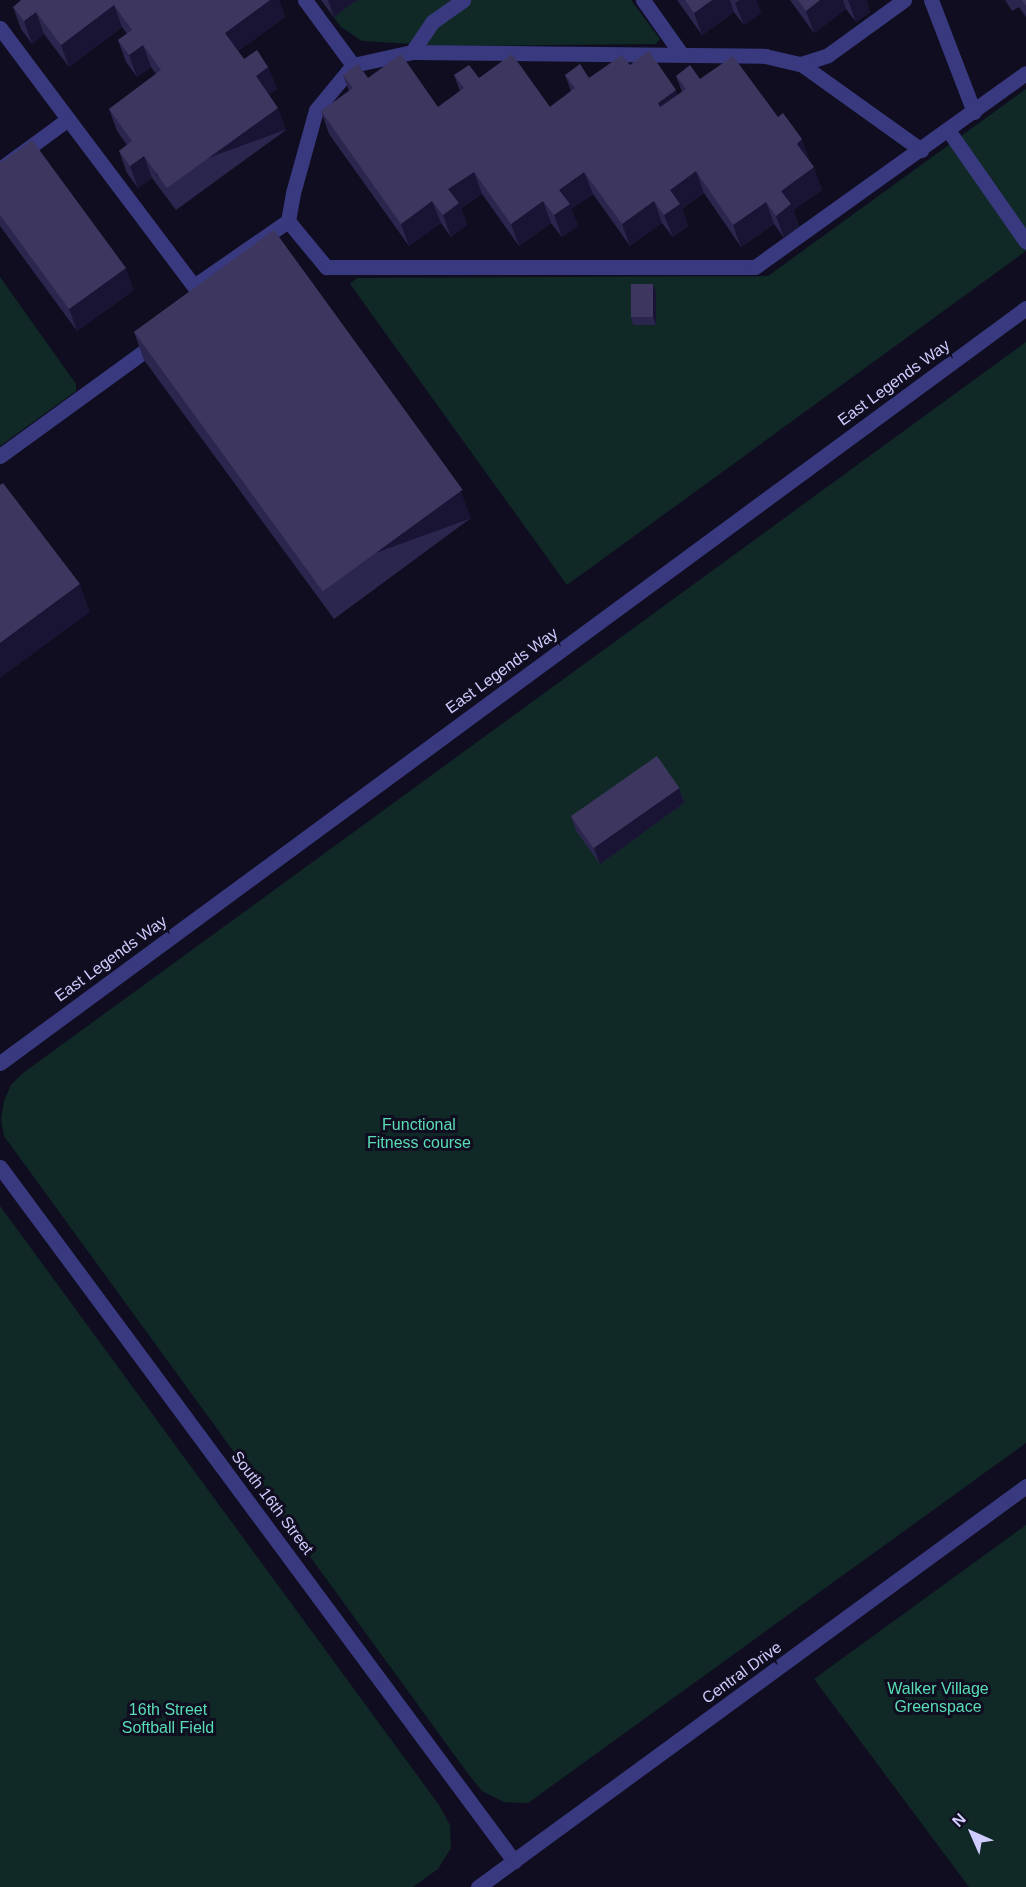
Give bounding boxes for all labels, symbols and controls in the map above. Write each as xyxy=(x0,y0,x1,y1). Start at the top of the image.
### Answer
street label: East Legends Way xyxy=(834,336,954,430)
street label: East Legends Way xyxy=(442,624,562,718)
street label: East Legends Way xyxy=(51,912,171,1006)
park label: Functional Fitness course xyxy=(367,1115,471,1153)
street label: South 16th Street xyxy=(227,1447,317,1559)
street label: Central Drive xyxy=(699,1638,785,1708)
park label: Walker Village Greenspace xyxy=(887,1679,989,1717)
park label: 16th Street Softball Field xyxy=(122,1700,214,1738)
north arrow xyxy=(942,1803,1002,1863)
text: N xyxy=(949,1810,969,1830)

